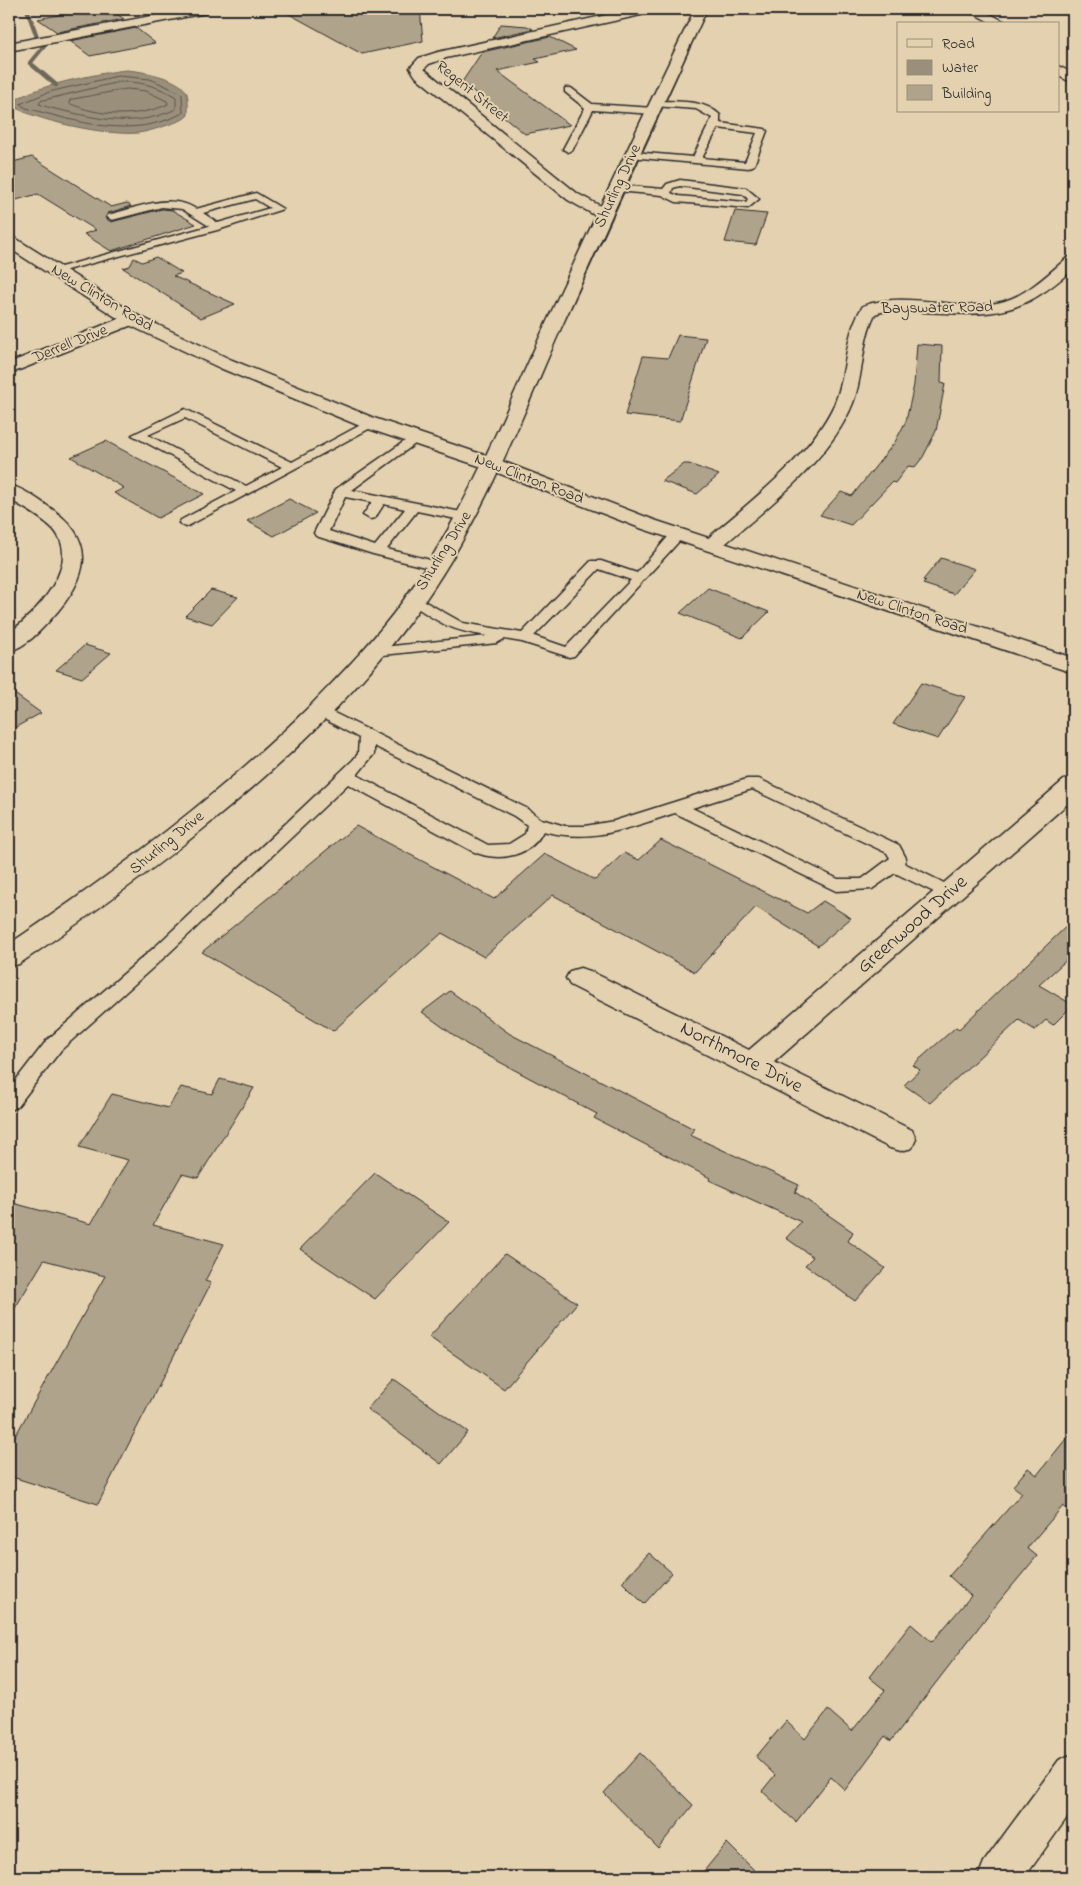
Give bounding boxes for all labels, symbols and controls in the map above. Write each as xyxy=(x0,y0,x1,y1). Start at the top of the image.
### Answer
legend xyxy=(897,22,1060,112)
text: Road xyxy=(942,33,975,55)
street label: Regent Street xyxy=(430,55,514,129)
text: Water xyxy=(942,57,978,79)
text: Building xyxy=(941,83,991,106)
street label: Shurling Drive xyxy=(588,139,648,232)
street label: New Clinton Road xyxy=(46,258,158,338)
street label: Bayswater Road xyxy=(880,295,993,321)
street label: Derrell Drive xyxy=(28,318,112,370)
street label: New Clinton Road xyxy=(471,447,587,511)
street label: Shurling Drive xyxy=(410,506,478,596)
street label: New Clinton Road xyxy=(854,583,970,641)
street label: Shurling Drive xyxy=(124,805,210,881)
street label: Greenwood Drive xyxy=(851,869,975,981)
street label: Northmore Drive xyxy=(675,1015,807,1101)

